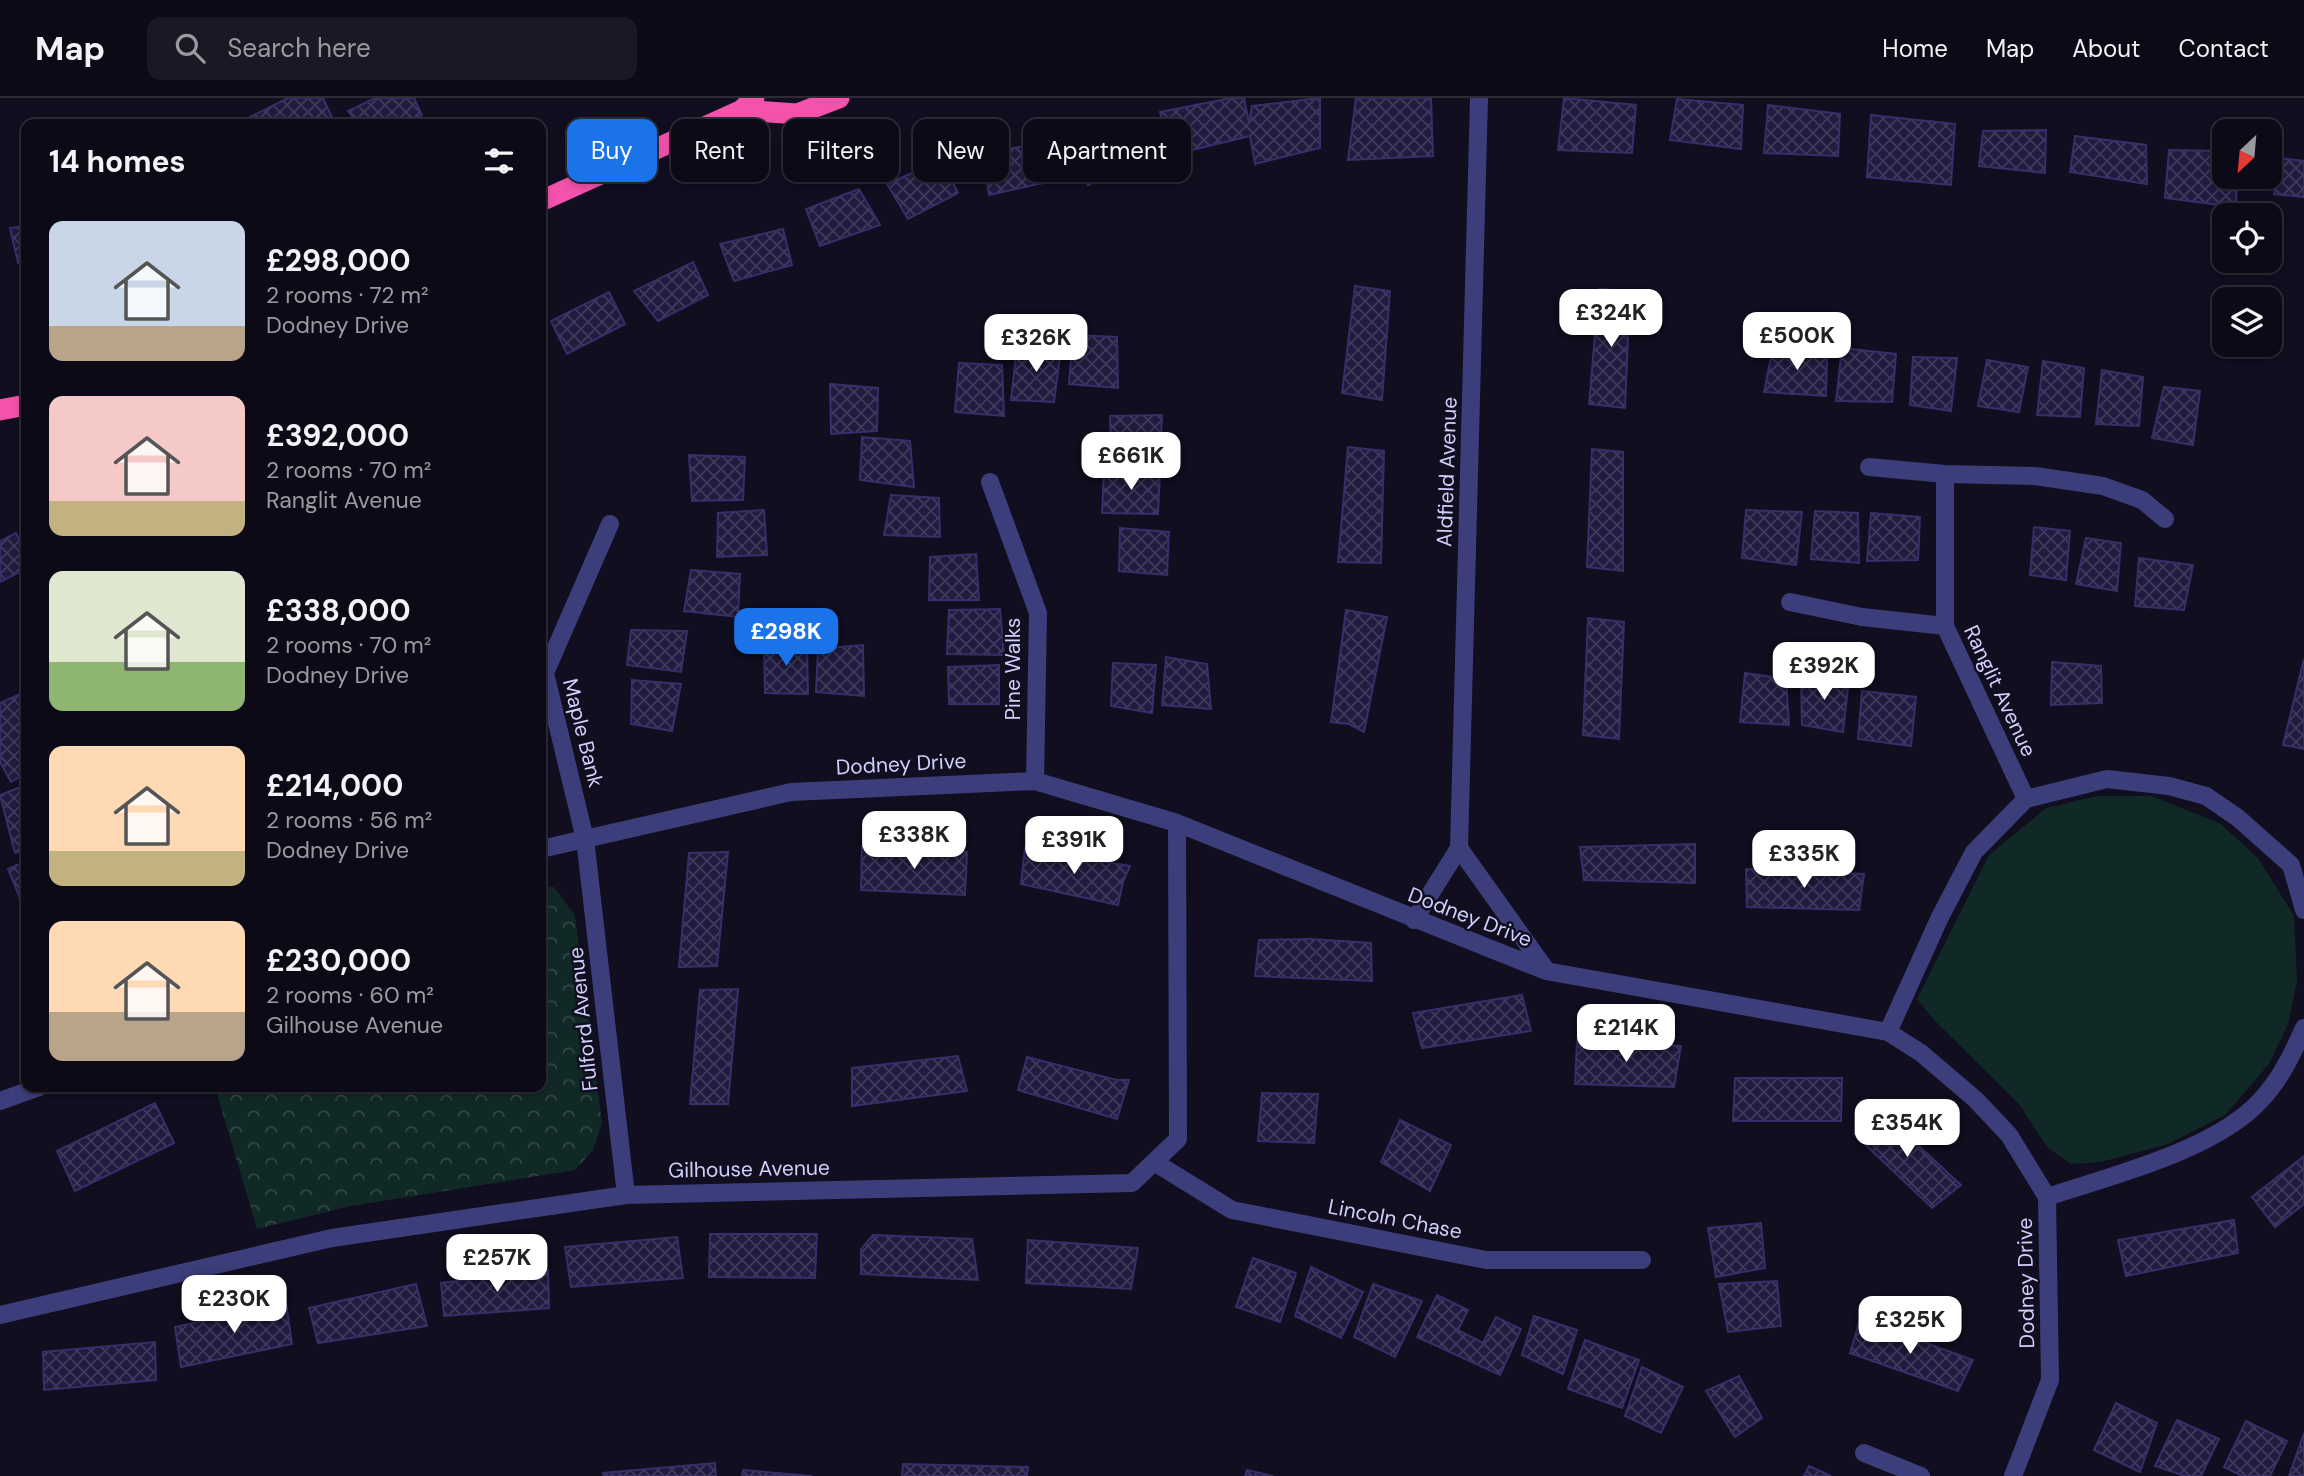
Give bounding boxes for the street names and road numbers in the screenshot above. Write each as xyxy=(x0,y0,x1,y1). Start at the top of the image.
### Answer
street label: Aldfield Avenue xyxy=(1430,396,1464,548)
street label: Pine Walks xyxy=(999,618,1027,720)
street label: Ranglit Avenue xyxy=(1957,621,2043,761)
street label: Maple Bank xyxy=(556,676,610,791)
street label: Dodney Drive xyxy=(835,747,967,781)
street label: Dodney Drive xyxy=(1404,881,1536,953)
street label: Fulford Avenue xyxy=(562,946,604,1092)
street label: Gilhouse Avenue xyxy=(668,1154,830,1184)
street label: Lincoln Chase xyxy=(1326,1192,1464,1246)
street label: Dodney Drive xyxy=(2011,1217,2041,1349)

